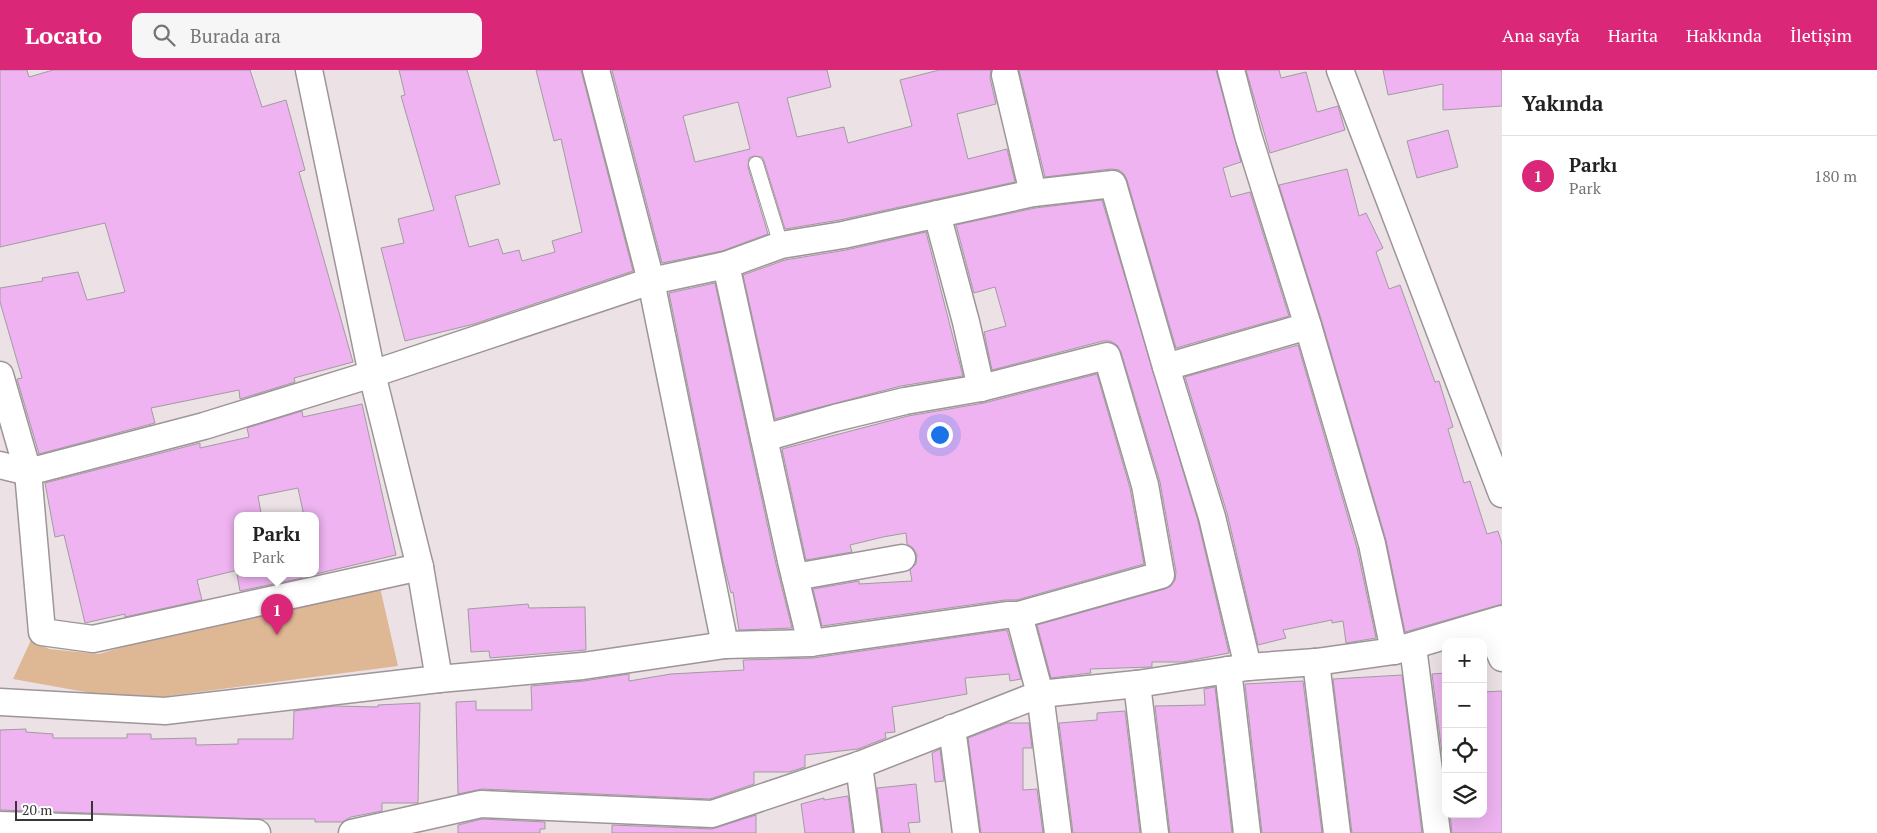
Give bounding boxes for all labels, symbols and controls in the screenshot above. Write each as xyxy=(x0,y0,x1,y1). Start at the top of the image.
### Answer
search box xyxy=(132,13,482,58)
text: Locato xyxy=(25,19,102,51)
icon: search xyxy=(150,21,178,49)
text: Burada ara xyxy=(190,23,281,48)
text: Ana sayfa xyxy=(1502,23,1580,47)
text: Harita xyxy=(1608,23,1658,47)
text: Hakkında xyxy=(1686,23,1762,47)
text: İletişim xyxy=(1790,23,1852,47)
text: Yakında xyxy=(1522,89,1603,117)
text: Parkı xyxy=(1569,152,1617,177)
text: 1 xyxy=(1533,165,1543,187)
text: 180 m xyxy=(1814,165,1857,187)
text: Park xyxy=(1569,177,1601,199)
your location xyxy=(927,422,953,448)
popup xyxy=(234,512,319,577)
text: Parkı xyxy=(252,521,301,546)
text: Park xyxy=(252,546,284,568)
pin: 1 xyxy=(261,594,293,635)
map controls xyxy=(1442,638,1487,818)
button: + xyxy=(1442,638,1487,683)
button: − xyxy=(1442,683,1487,728)
button: locate xyxy=(1442,728,1487,773)
button: layers xyxy=(1442,773,1487,818)
scale bar xyxy=(15,798,92,821)
text: 20 m xyxy=(22,800,52,819)

